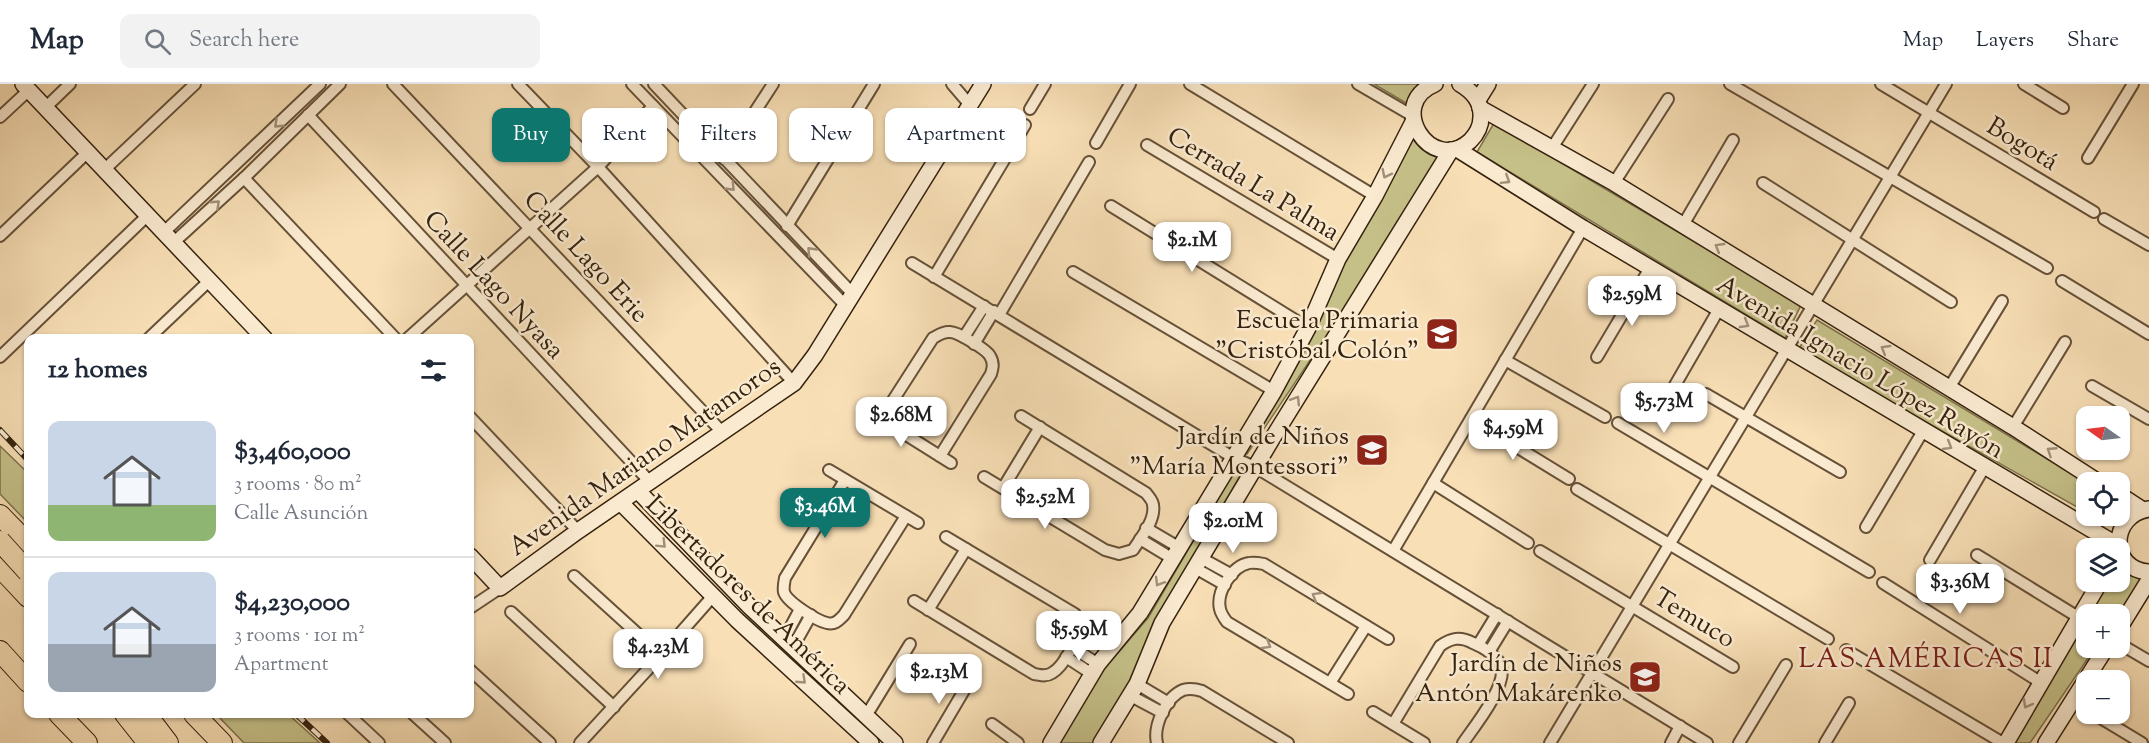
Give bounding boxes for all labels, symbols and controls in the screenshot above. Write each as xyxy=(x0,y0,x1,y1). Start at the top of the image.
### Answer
search box xyxy=(120,14,540,68)
text: Map xyxy=(30,21,84,61)
icon: search xyxy=(141,25,174,58)
text: Search here xyxy=(189,25,299,57)
text: Map xyxy=(1903,26,1943,56)
text: Layers xyxy=(1976,26,2034,56)
text: Share xyxy=(2067,26,2119,56)
chip: Buy xyxy=(492,108,570,162)
chip: Rent xyxy=(582,108,667,162)
chip: Filters xyxy=(679,108,777,162)
chip: New xyxy=(789,108,873,162)
chip: Apartment xyxy=(885,108,1026,162)
street label: Bogotá xyxy=(1979,109,2065,181)
one-way arrow xyxy=(274,117,284,128)
street label: Cerrada La Palma xyxy=(1159,119,1346,251)
one-way arrow xyxy=(1382,167,1393,178)
one-way arrow xyxy=(1499,173,1510,184)
one-way arrow xyxy=(723,179,734,190)
street label: Calle Lago Erie xyxy=(514,183,656,332)
one-way arrow xyxy=(209,200,219,211)
street label: Calle Lago Nyasa xyxy=(414,203,572,368)
pin: $2.1M xyxy=(1150,222,1234,273)
text: $2.1M xyxy=(1167,227,1217,256)
one-way arrow xyxy=(1715,243,1725,255)
one-way arrow xyxy=(808,247,819,258)
street label: Avenida Ignacio López Rayón xyxy=(1709,267,2011,469)
pin: $2.59M xyxy=(1583,276,1681,327)
text: $2.59M xyxy=(1602,281,1662,310)
place label: Escuela Primaria "Cristóbal Colón" xyxy=(1215,303,1419,370)
school or university icon: Escuela Primaria "Cristóbal Colón" xyxy=(1424,316,1460,352)
one-way arrow xyxy=(1739,317,1749,329)
one-way arrow xyxy=(1881,344,1891,356)
street label: Avenida Mariano Matamoros xyxy=(502,350,789,566)
text: 12 homes xyxy=(48,352,147,389)
icon: filters xyxy=(417,354,450,387)
pin: $5.73M xyxy=(1615,383,1713,434)
text: $5.73M xyxy=(1634,388,1694,417)
one-way arrow xyxy=(1288,396,1300,406)
pin: $2.68M xyxy=(852,397,950,448)
text: $2.68M xyxy=(870,402,932,431)
north arrow xyxy=(2076,406,2130,460)
map controls xyxy=(2076,406,2130,724)
pin: $4.59M xyxy=(1464,410,1562,461)
text: $4.59M xyxy=(1483,415,1543,444)
place label: Jardín de Niños "María Montessori" xyxy=(1129,419,1349,486)
school or university icon: Jardín de Niños "María Montessori" xyxy=(1354,432,1390,468)
text: $3,460,000 xyxy=(234,434,351,471)
one-way arrow xyxy=(1942,439,1952,451)
icon: home xyxy=(96,445,168,517)
one-way arrow xyxy=(2047,447,2057,459)
text: 3 rooms · 80 m² xyxy=(234,471,362,500)
button: locate xyxy=(2076,472,2130,526)
pin: $2.52M xyxy=(996,479,1094,530)
text: $2.52M xyxy=(1015,484,1075,513)
street label: Libertadores de América xyxy=(636,488,858,704)
pin: $3.46M xyxy=(776,488,874,539)
text: $3.46M xyxy=(794,493,856,522)
text: Calle Asunción xyxy=(234,500,368,529)
pin: $2.01M xyxy=(1184,503,1282,554)
text: $2.01M xyxy=(1203,508,1263,537)
one-way arrow xyxy=(655,537,666,548)
button: layers xyxy=(2076,538,2130,592)
pin: $3.36M xyxy=(1911,564,2009,615)
text: $3.36M xyxy=(1930,569,1990,598)
one-way arrow xyxy=(1154,576,1166,586)
street label: Temuco xyxy=(1645,580,1742,658)
text: $4,230,000 xyxy=(234,585,350,622)
one-way arrow xyxy=(1312,592,1322,604)
icon: home xyxy=(96,596,168,668)
button: + xyxy=(2076,604,2130,658)
pin: $5.59M xyxy=(1030,611,1128,662)
text: $5.59M xyxy=(1050,616,1108,645)
text: 3 rooms · 101 m² xyxy=(234,622,365,651)
pin: $4.23M xyxy=(609,629,707,680)
text: $4.23M xyxy=(627,634,689,663)
one-way arrow xyxy=(1261,638,1271,650)
district label: LAS AMÉRICAS II xyxy=(1798,641,2054,680)
place label: Jardín de Niños Antón Makárenko xyxy=(1415,646,1622,713)
text: Apartment xyxy=(234,651,329,680)
pin: $2.13M xyxy=(890,654,988,705)
text: $2.13M xyxy=(910,659,968,688)
school or university icon: Jardín de Niños Antón Makárenko xyxy=(1627,659,1663,695)
button: − xyxy=(2076,670,2130,724)
one-way arrow xyxy=(796,673,806,684)
one-way arrow xyxy=(2023,698,2034,709)

